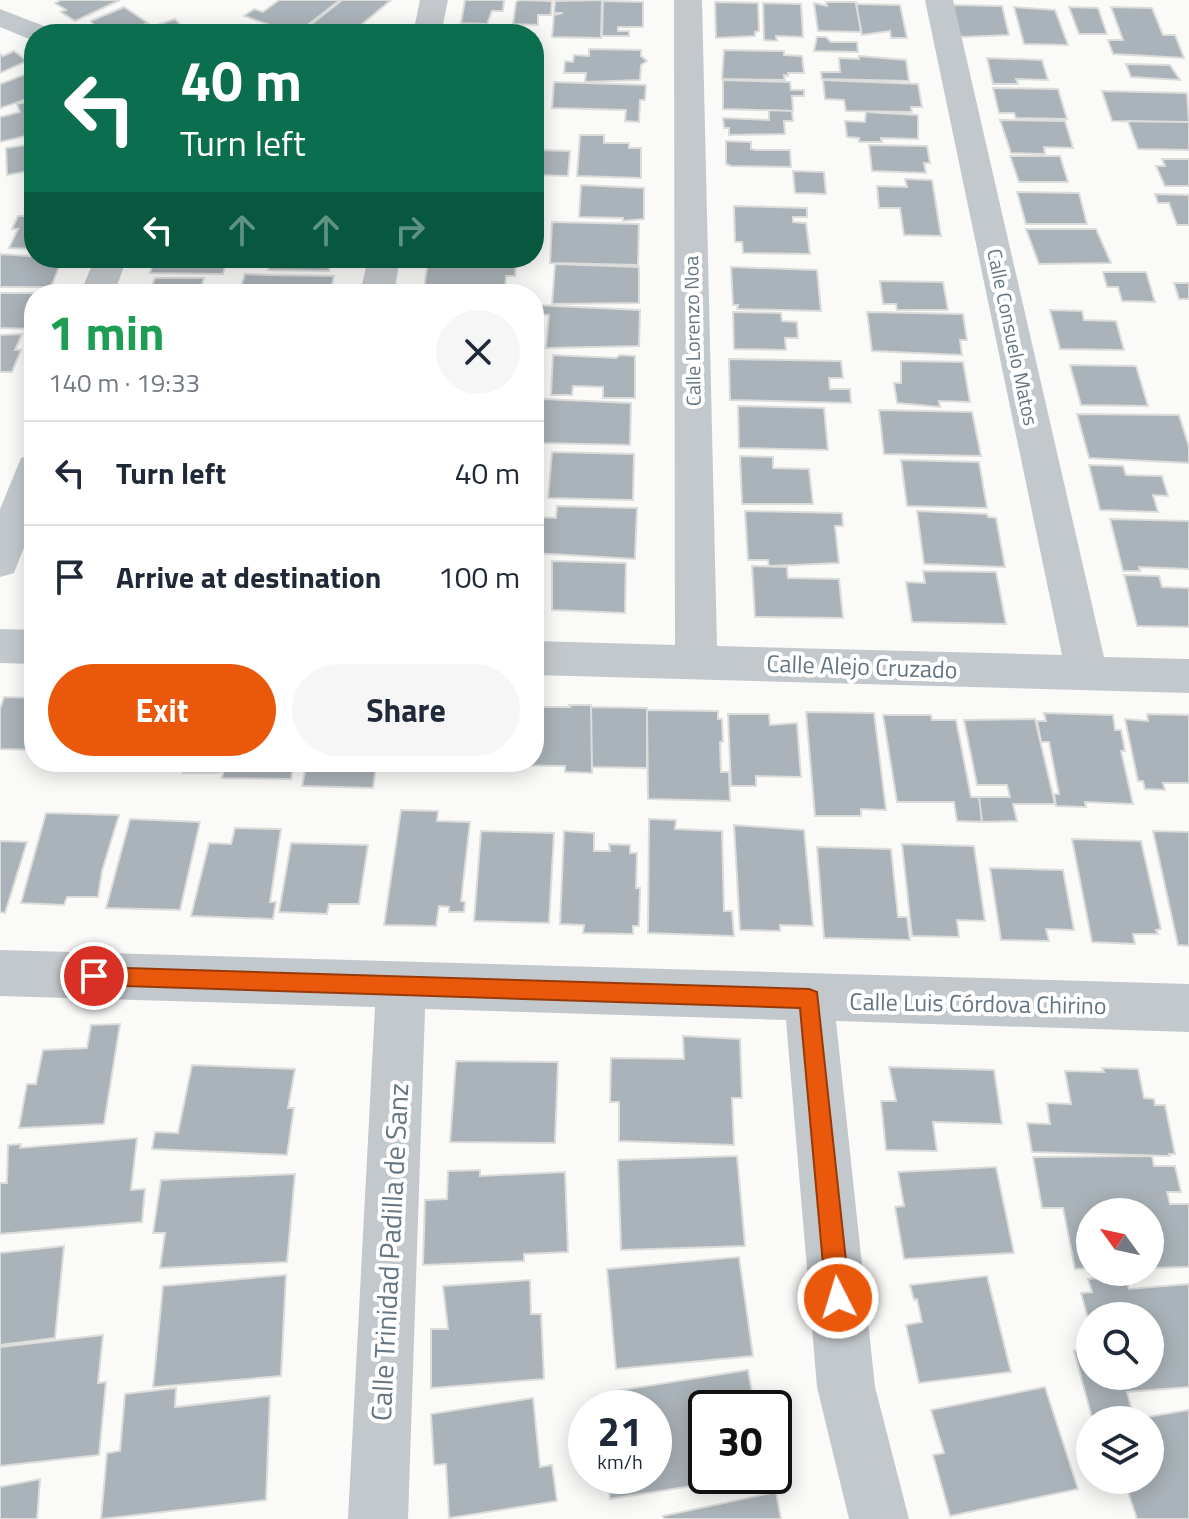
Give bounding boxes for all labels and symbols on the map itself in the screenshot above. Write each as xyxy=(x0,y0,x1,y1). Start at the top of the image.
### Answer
street label: Calle Consuelo Matos xyxy=(979,246,1047,428)
street label: Calle Lorenzo Noa xyxy=(675,256,709,406)
street label: Calle Alejo Cruzado xyxy=(766,645,958,687)
pin xyxy=(60,942,128,1010)
street label: Calle Luis Córdova Chirino xyxy=(849,983,1107,1023)
street label: Calle Trinidad Padilla de Sanz xyxy=(359,1082,419,1422)
north arrow xyxy=(1076,1198,1164,1286)
position arrow xyxy=(796,1256,880,1340)
speed limit sign: 30 xyxy=(688,1390,792,1494)

